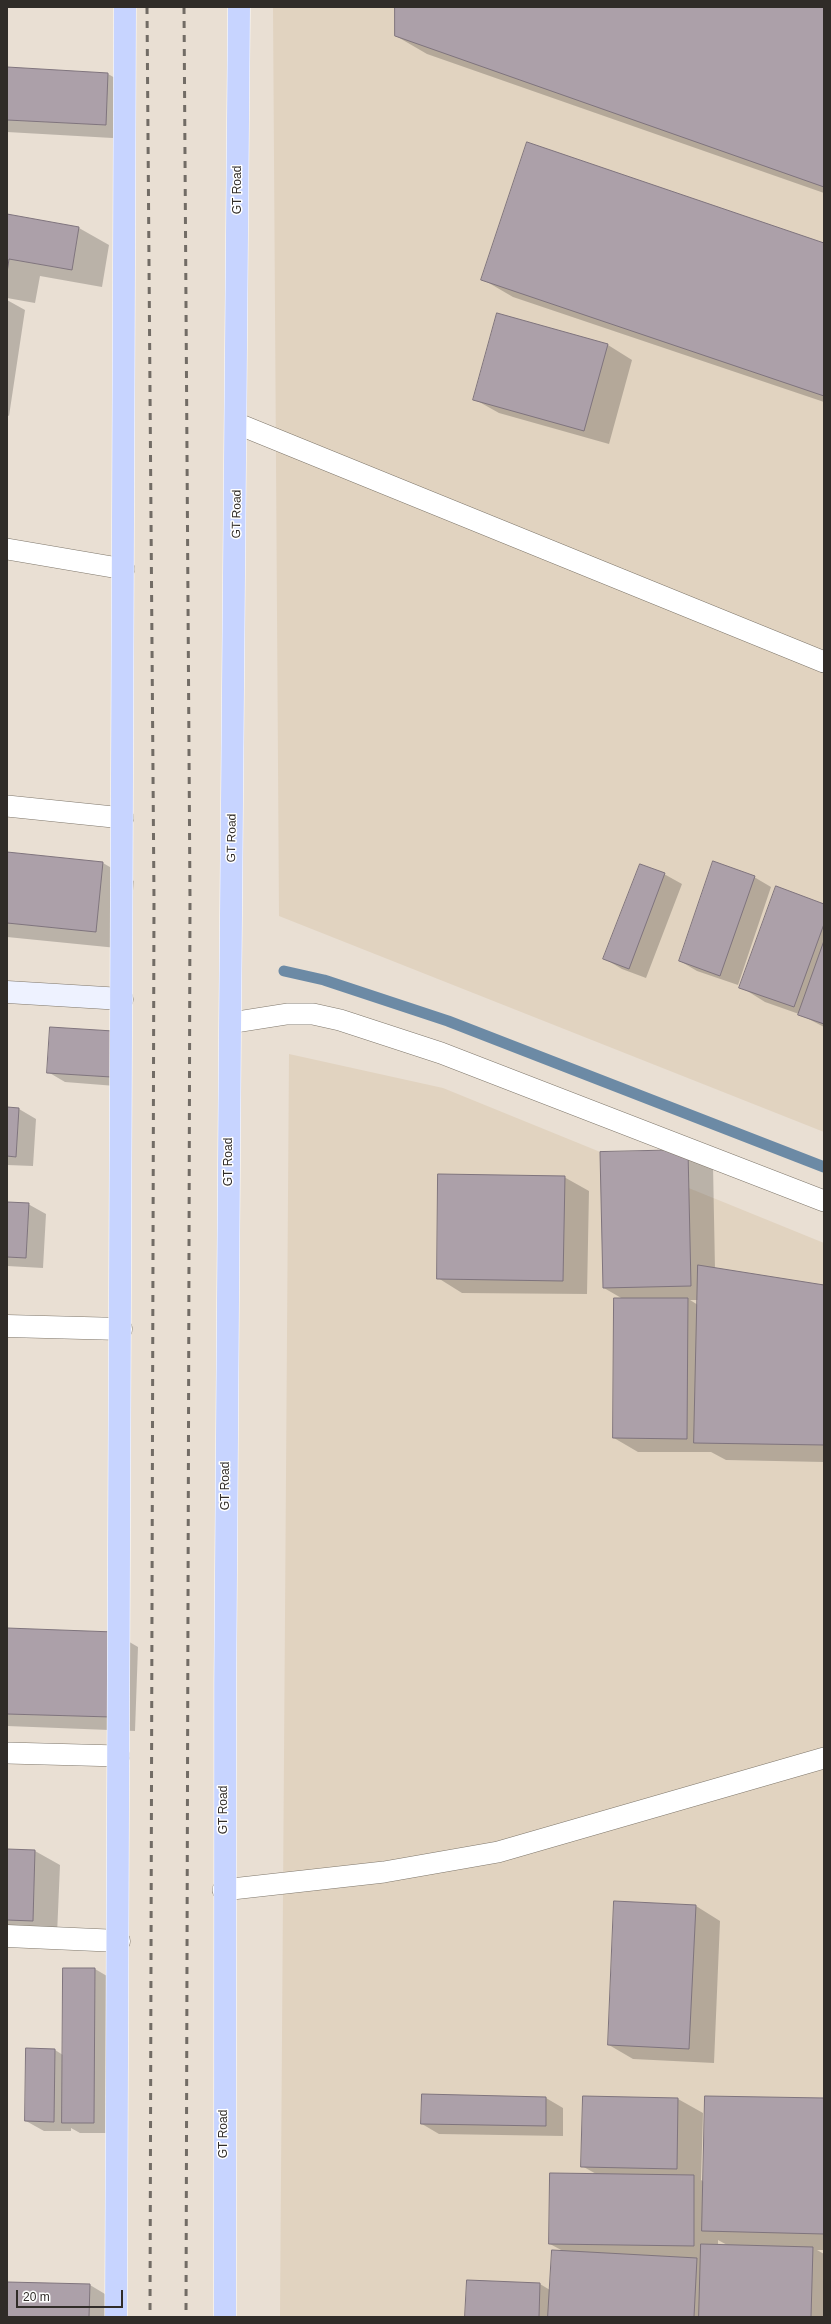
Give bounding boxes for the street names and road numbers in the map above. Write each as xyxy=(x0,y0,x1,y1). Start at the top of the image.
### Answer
street label: GT Road xyxy=(231,166,245,214)
street label: GT Road xyxy=(229,490,245,538)
street label: GT Road xyxy=(224,814,240,862)
street label: GT Road xyxy=(222,1138,236,1186)
street label: GT Road xyxy=(219,1462,233,1510)
street label: GT Road xyxy=(217,1786,231,1834)
street label: GT Road xyxy=(217,2110,231,2158)

